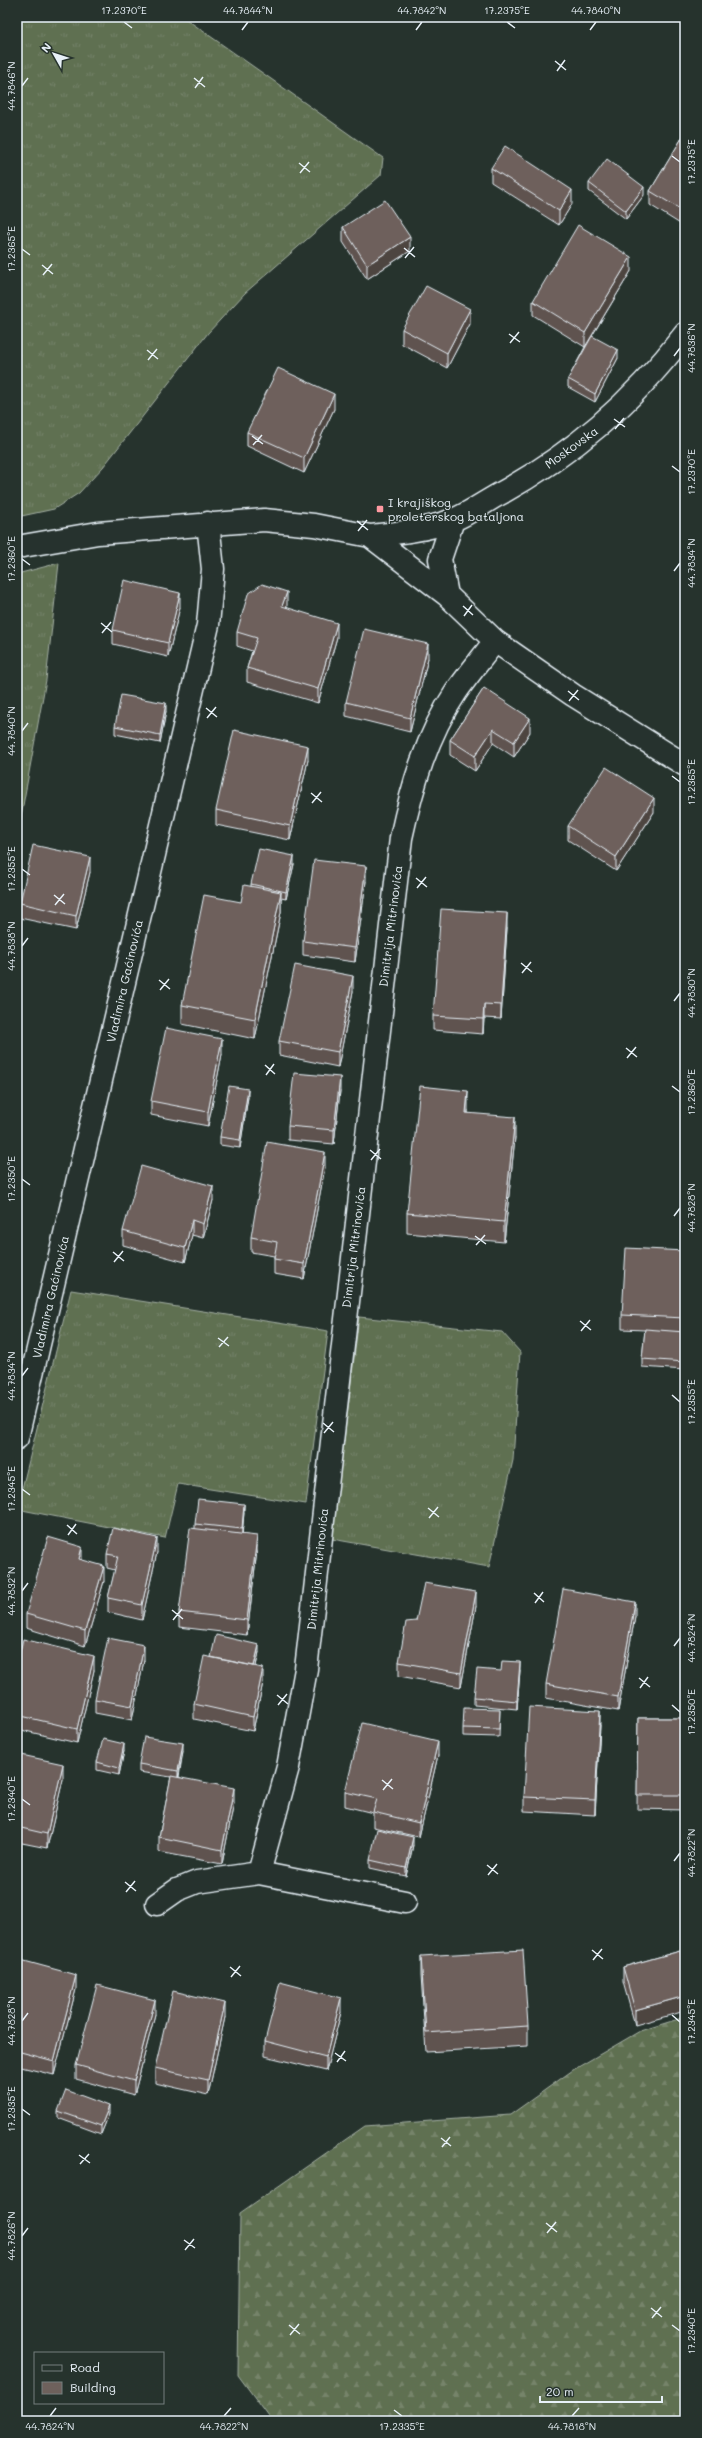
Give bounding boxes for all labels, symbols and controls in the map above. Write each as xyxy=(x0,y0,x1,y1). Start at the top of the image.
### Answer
text: 17.2370°E xyxy=(101,3,147,17)
text: 44.7844°N xyxy=(223,3,273,17)
text: 44.7842°N xyxy=(398,3,446,17)
text: 17.2375°E xyxy=(484,3,530,17)
text: 44.7840°N xyxy=(571,3,621,17)
north arrow xyxy=(34,34,74,74)
text: N xyxy=(37,39,54,55)
text: 44.7846°N xyxy=(4,61,18,111)
text: 17.2375°E xyxy=(684,139,698,185)
text: 17.2365°E xyxy=(4,226,18,272)
text: 44.7836°N xyxy=(684,323,698,373)
street label: Moskovska xyxy=(541,422,601,472)
text: 17.2370°E xyxy=(684,449,698,495)
place label: I krajiškog proleterskog bataljona xyxy=(388,494,524,524)
marker: I krajiškog proleterskog bataljona xyxy=(375,504,385,514)
text: 17.2360°E xyxy=(4,536,18,582)
text: 44.7834°N xyxy=(684,538,698,588)
text: 44.7840°N xyxy=(4,706,18,756)
text: 17.2365°E xyxy=(684,759,698,805)
text: 17.2355°E xyxy=(4,846,18,892)
street label: Dimitrija Mitrinovića xyxy=(375,864,405,988)
street label: Vladimira Gaćinovića xyxy=(102,918,146,1044)
text: 44.7838°N xyxy=(4,921,18,971)
text: 44.7830°N xyxy=(684,968,698,1018)
text: 17.2360°E xyxy=(684,1069,698,1115)
text: 17.2350°E xyxy=(4,1156,18,1202)
text: 44.7828°N xyxy=(684,1183,698,1233)
street label: Dimitrija Mitrinovića xyxy=(338,1185,368,1309)
street label: Vladimira Gaćinovića xyxy=(28,1234,72,1360)
text: 44.7834°N xyxy=(4,1351,18,1401)
text: 17.2355°E xyxy=(684,1379,698,1425)
text: 17.2345°E xyxy=(4,1466,18,1512)
street label: Dimitrija Mitrinovića xyxy=(303,1507,331,1631)
text: 44.7832°N xyxy=(4,1567,18,1615)
text: 44.7824°N xyxy=(684,1614,698,1662)
text: 17.2350°E xyxy=(684,1689,698,1735)
text: 17.2340°E xyxy=(4,1776,18,1822)
text: 44.7822°N xyxy=(684,1829,698,1877)
text: 44.7828°N xyxy=(4,1996,18,2046)
text: 17.2345°E xyxy=(684,1999,698,2045)
text: 17.2335°E xyxy=(4,2086,18,2132)
text: 44.7826°N xyxy=(4,2211,18,2261)
text: 17.2340°E xyxy=(684,2308,698,2354)
legend xyxy=(34,2352,164,2404)
text: Road xyxy=(70,2359,100,2375)
scale bar xyxy=(540,2378,662,2404)
text: Building xyxy=(70,2379,116,2395)
text: 20 m xyxy=(546,2383,574,2399)
text: 44.7824°N xyxy=(26,2419,74,2433)
text: 44.7822°N xyxy=(200,2419,248,2433)
text: 17.2335°E xyxy=(379,2419,425,2433)
text: 44.7818°N xyxy=(548,2419,596,2433)

